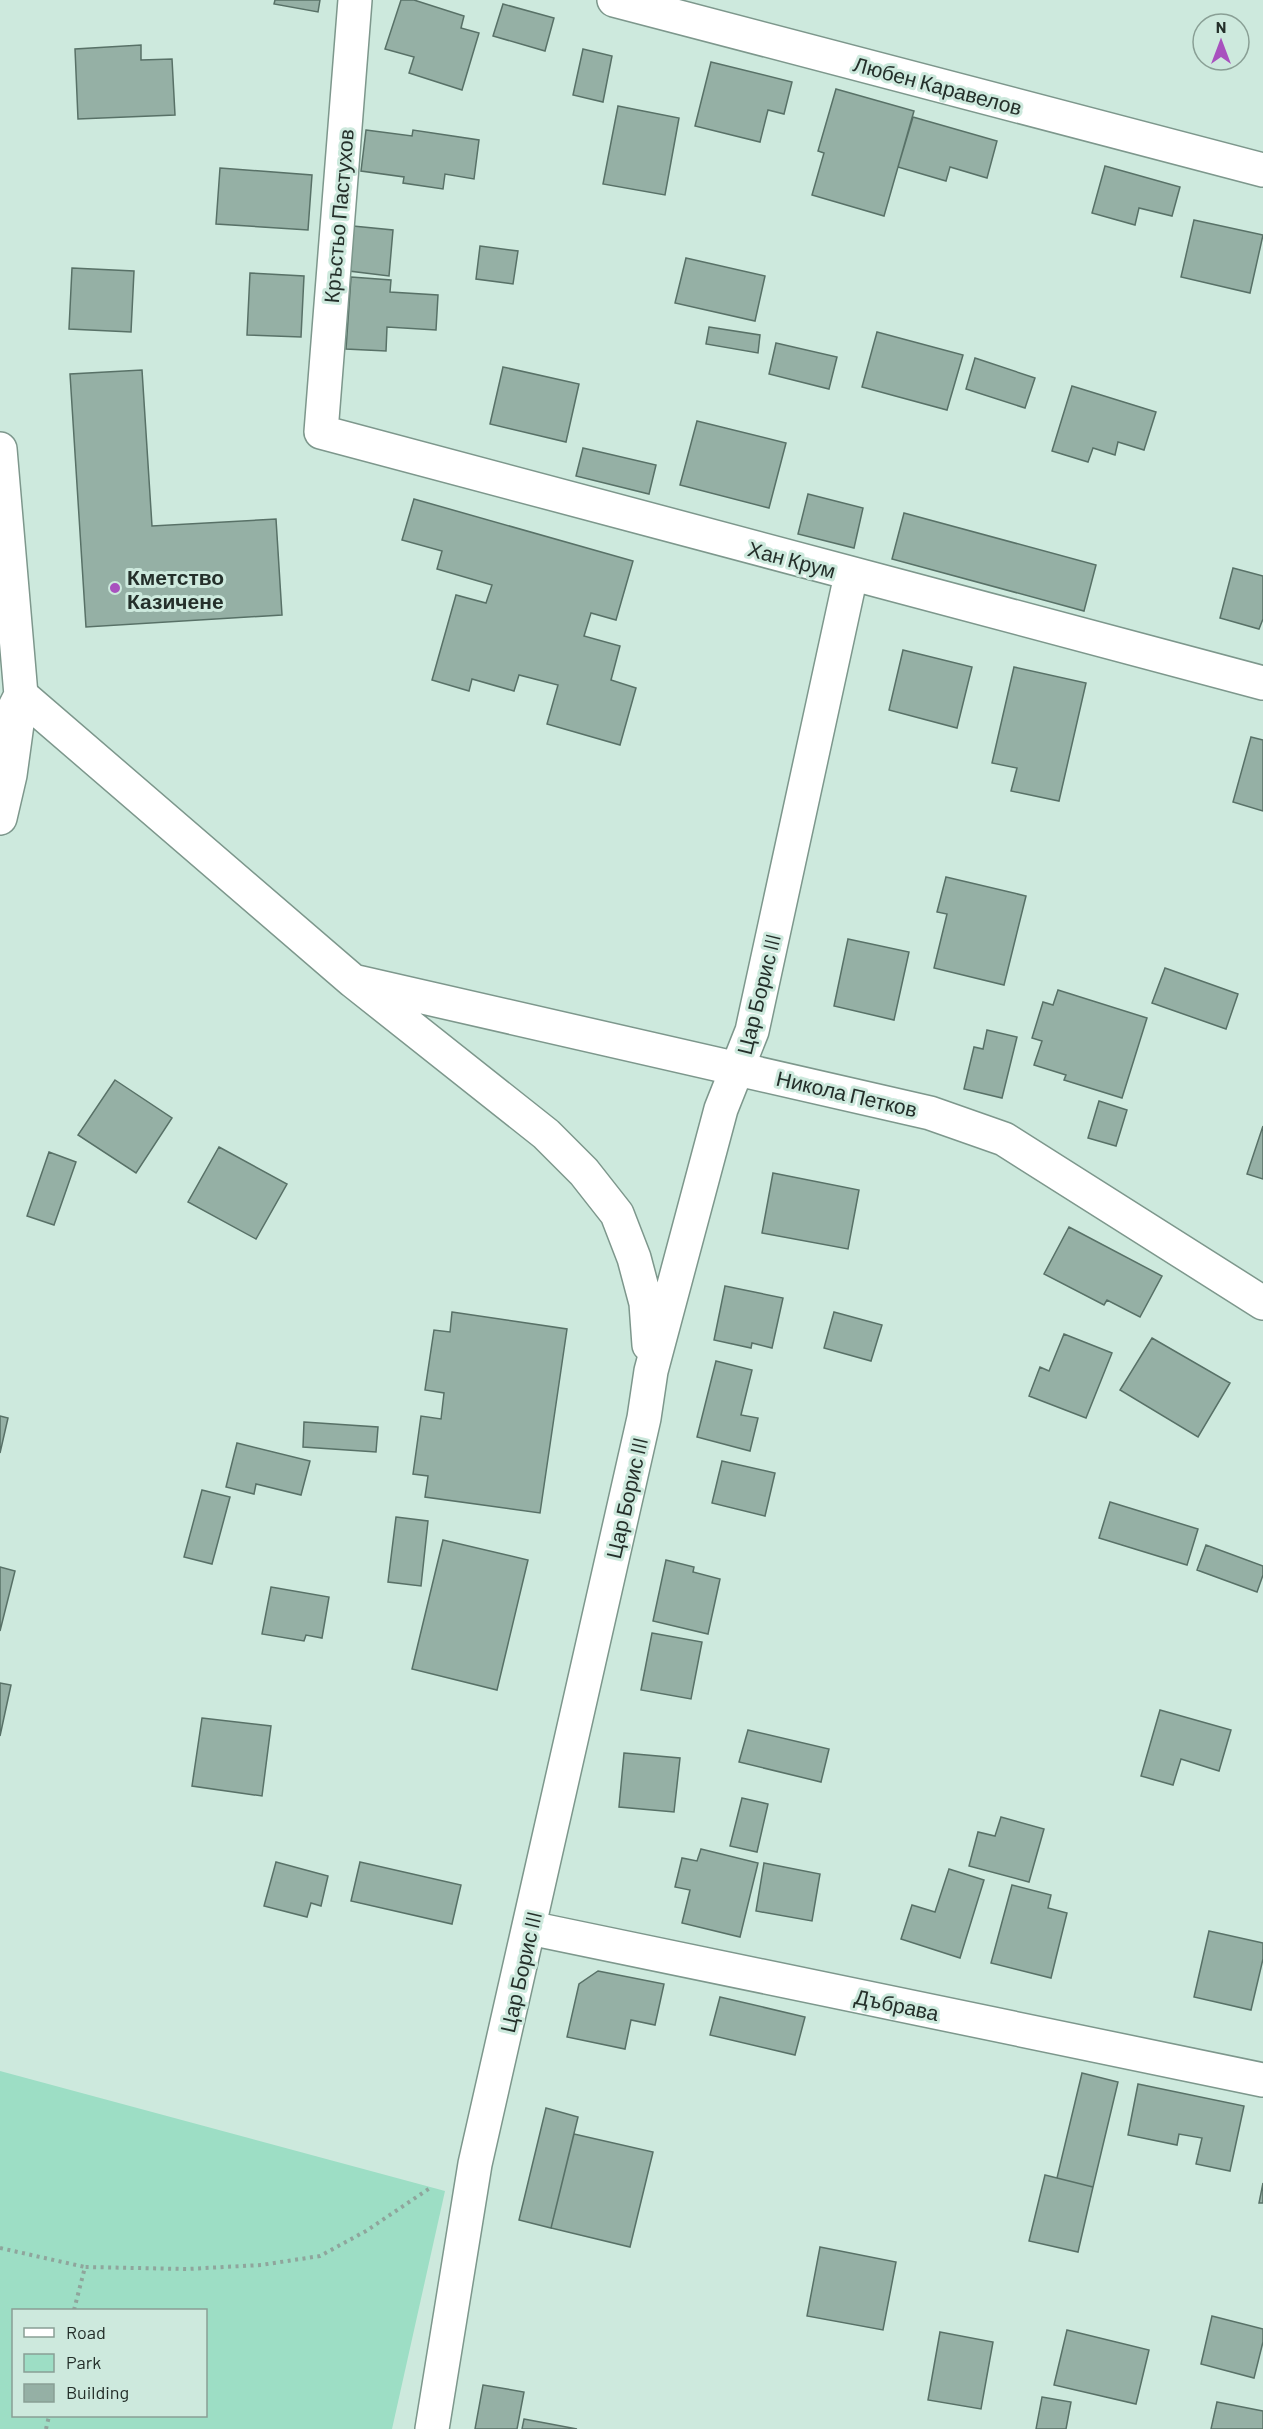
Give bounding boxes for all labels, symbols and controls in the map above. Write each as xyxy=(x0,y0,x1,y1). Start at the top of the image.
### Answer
north arrow xyxy=(1191,12,1251,72)
text: N xyxy=(1216,17,1226,36)
street label: Любен Каравелов xyxy=(851,50,1025,120)
street label: Кръстьо Пастухов xyxy=(318,128,358,304)
street label: Хан Крум xyxy=(745,535,839,583)
place label: Кметство Казичене xyxy=(127,564,224,613)
marker: Кметство Казичене xyxy=(108,581,122,595)
street label: Цар Борис III xyxy=(731,931,785,1057)
street label: Никола Петков xyxy=(774,1065,920,1121)
street label: Цар Борис III xyxy=(600,1435,652,1561)
street label: Цар Борис III xyxy=(494,1909,546,2035)
street label: Дъбрава xyxy=(853,1983,942,2025)
legend xyxy=(12,2309,207,2417)
text: Road xyxy=(66,2321,106,2343)
text: Park xyxy=(66,2351,101,2373)
text: Building xyxy=(66,2381,129,2403)

